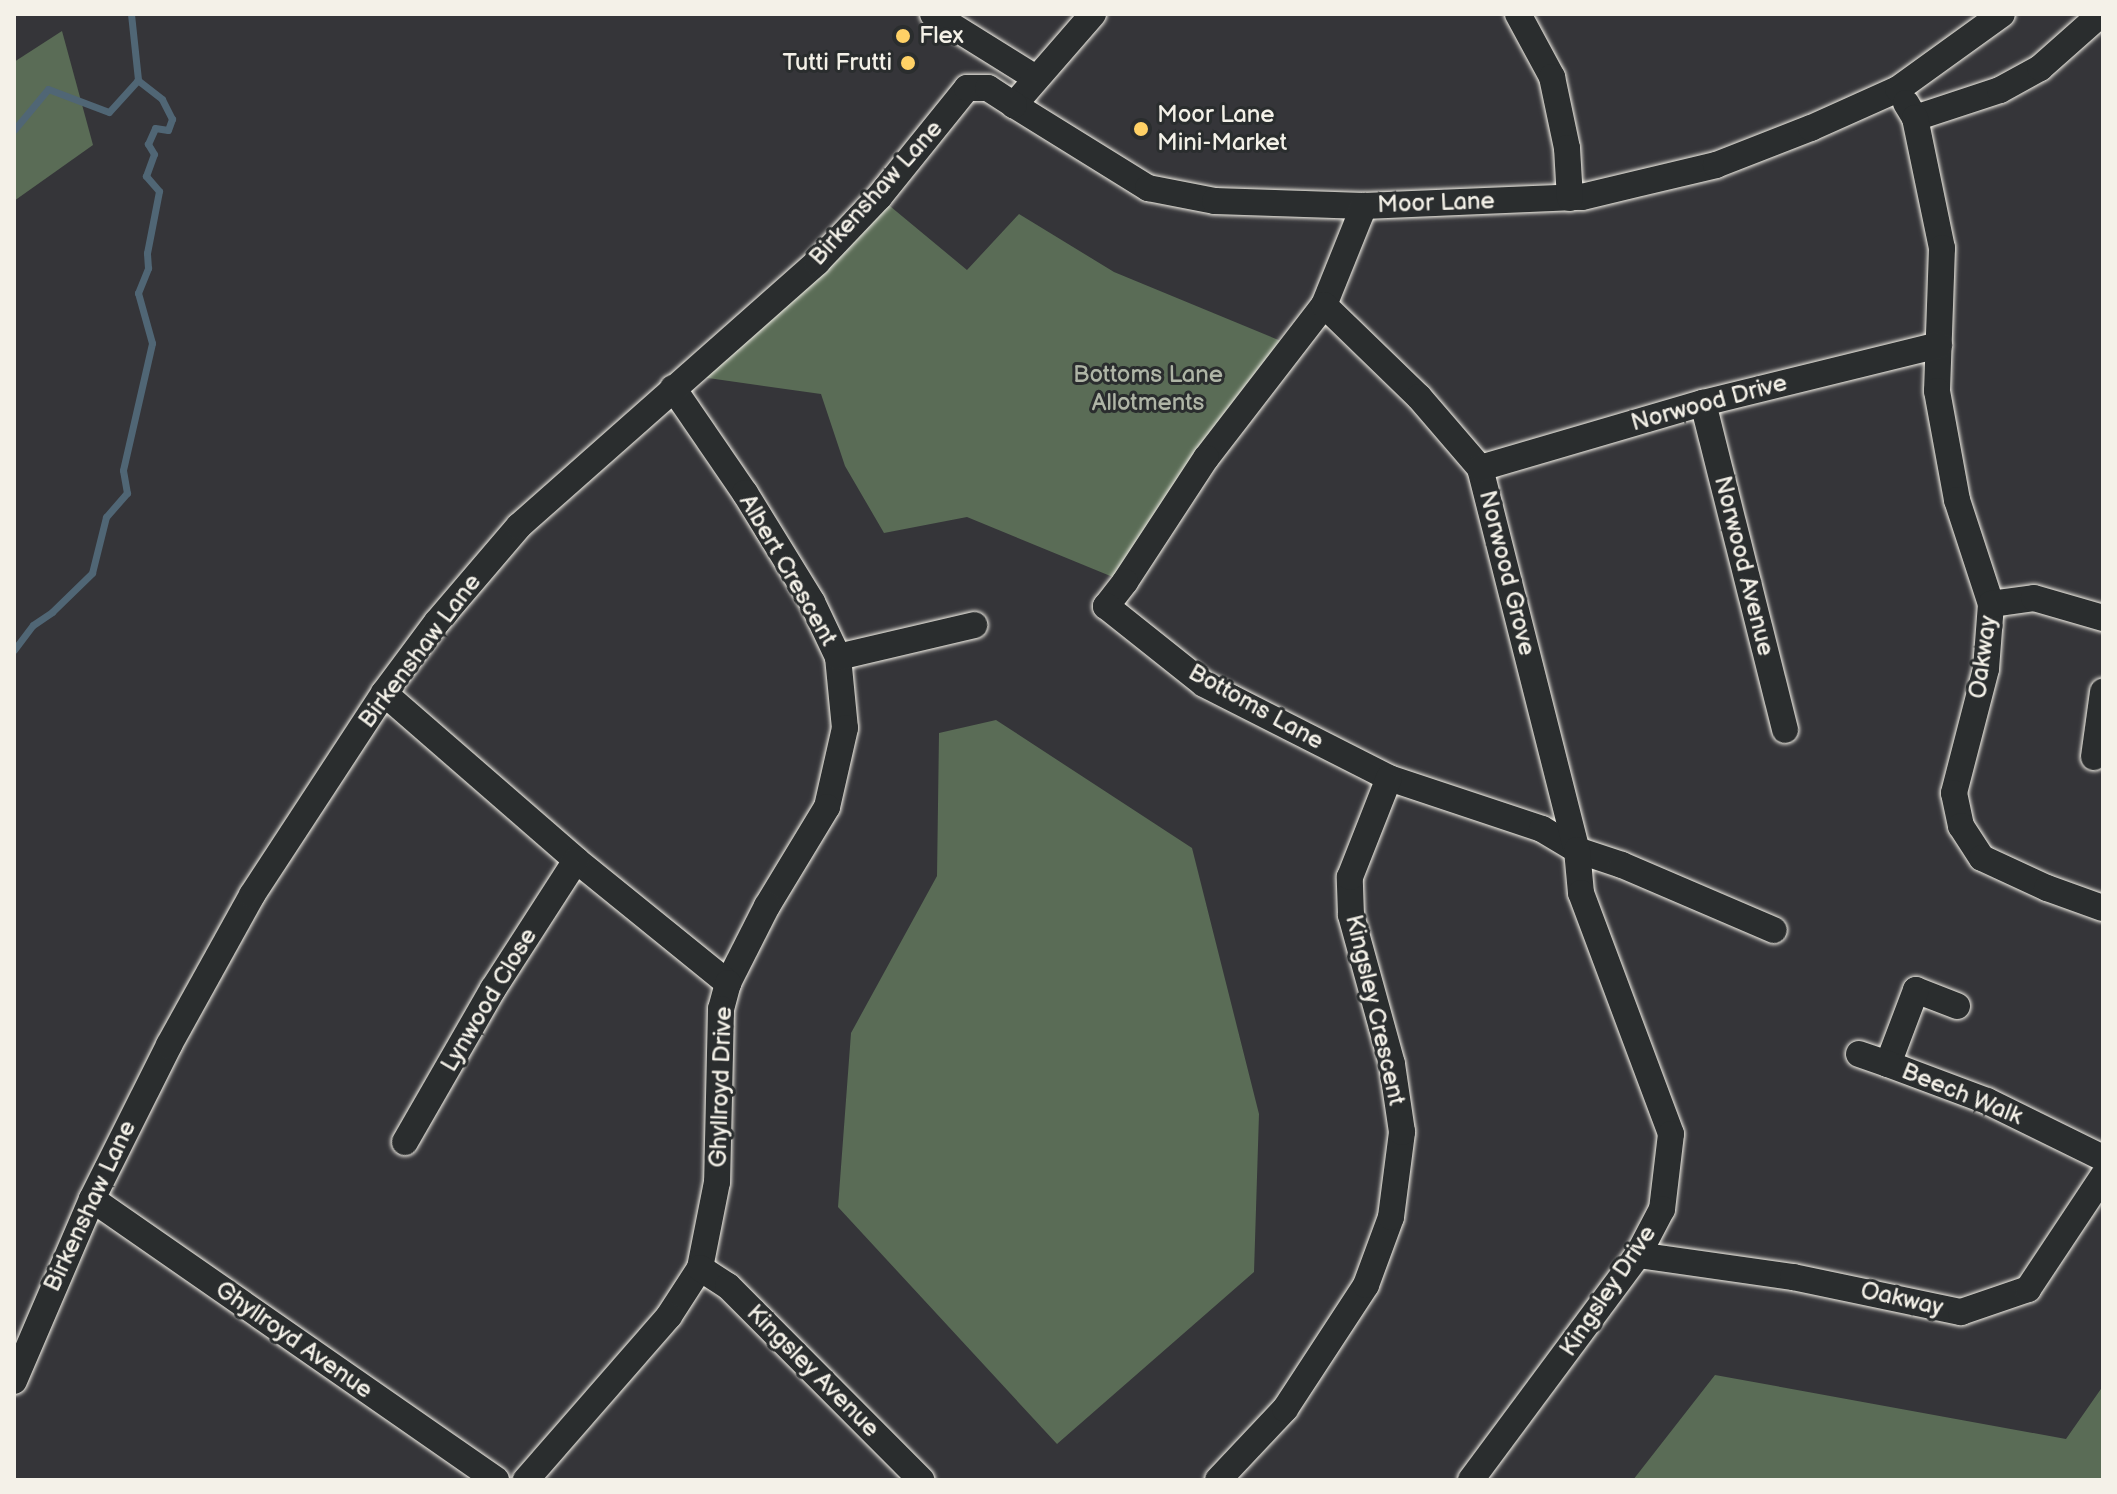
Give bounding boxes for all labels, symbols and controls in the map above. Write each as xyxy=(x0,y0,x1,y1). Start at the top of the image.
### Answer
place label: Flex xyxy=(919,22,964,50)
marker: Flex xyxy=(894,27,912,45)
place label: Tutti Frutti xyxy=(782,49,892,77)
marker: Tutti Frutti xyxy=(899,54,917,72)
place label: Moor Lane Mini-Market xyxy=(1157,101,1287,157)
street label: Birkenshaw Lane xyxy=(803,114,949,272)
marker: Moor Lane Mini-Market xyxy=(1132,120,1150,138)
street label: Moor Lane xyxy=(1377,187,1495,219)
park label: Bottoms Lane Allotments xyxy=(1073,361,1223,417)
street label: Norwood Drive xyxy=(1628,368,1790,438)
street label: Norwood Avenue xyxy=(1708,473,1780,659)
street label: Norwood Grove xyxy=(1473,488,1541,658)
street label: Albert Crescent xyxy=(733,489,843,651)
street label: Birkenshaw Lane xyxy=(353,568,487,734)
street label: Oakway xyxy=(1963,614,2003,700)
street label: Bottoms Lane xyxy=(1183,658,1329,756)
street label: Kingsley Crescent xyxy=(1339,911,1411,1109)
street label: Lynwood Close xyxy=(435,923,543,1077)
street label: Ghyllroyd Drive xyxy=(704,1006,738,1168)
street label: Beech Walk xyxy=(1897,1057,2027,1131)
street label: Birkenshaw Lane xyxy=(38,1116,142,1296)
street label: Kingsley Drive xyxy=(1553,1219,1663,1363)
street label: Ghyllroyd Avenue xyxy=(210,1275,378,1405)
street label: Oakway xyxy=(1858,1276,1946,1322)
street label: Kingsley Avenue xyxy=(740,1298,886,1444)

